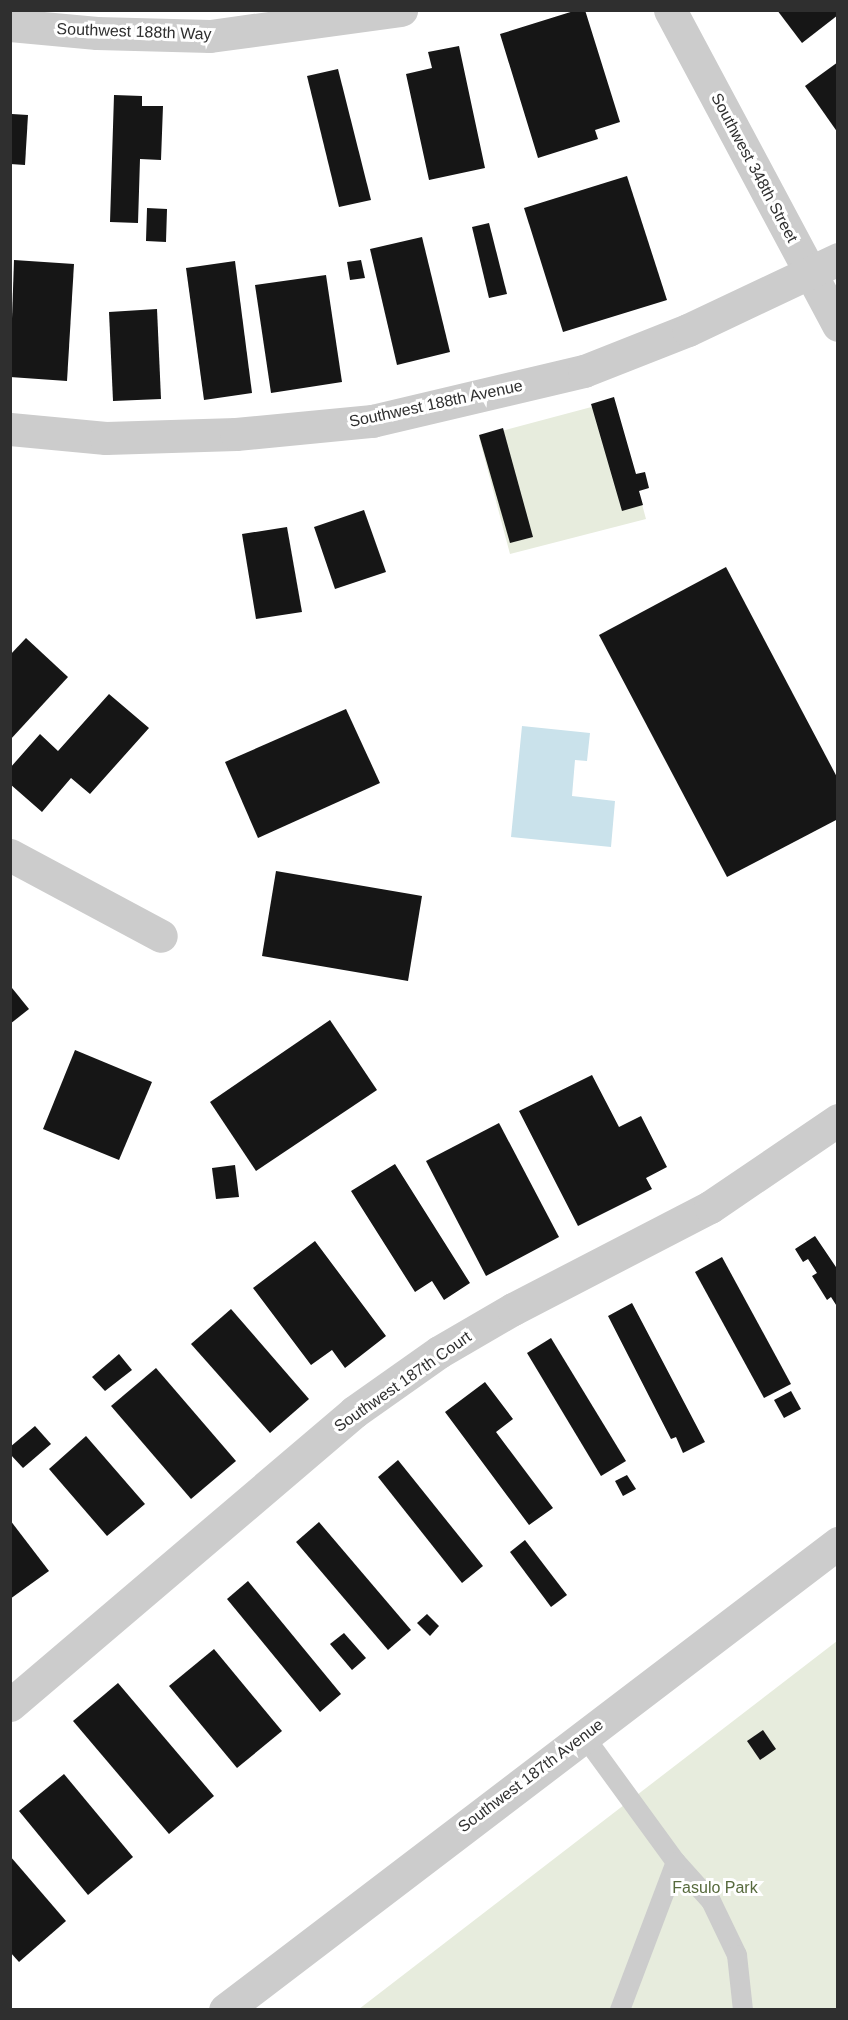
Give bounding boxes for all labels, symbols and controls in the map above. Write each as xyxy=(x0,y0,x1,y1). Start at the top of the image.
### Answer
street label: Southwest 188th Way xyxy=(56,20,212,44)
street label: Southwest 348th Street xyxy=(706,90,802,246)
street label: Southwest 188th Avenue xyxy=(347,376,525,432)
street label: Southwest 187th Court xyxy=(331,1327,475,1437)
street label: Southwest 187th Avenue xyxy=(454,1715,608,1837)
park label: Fasulo Park xyxy=(672,1878,758,1898)

